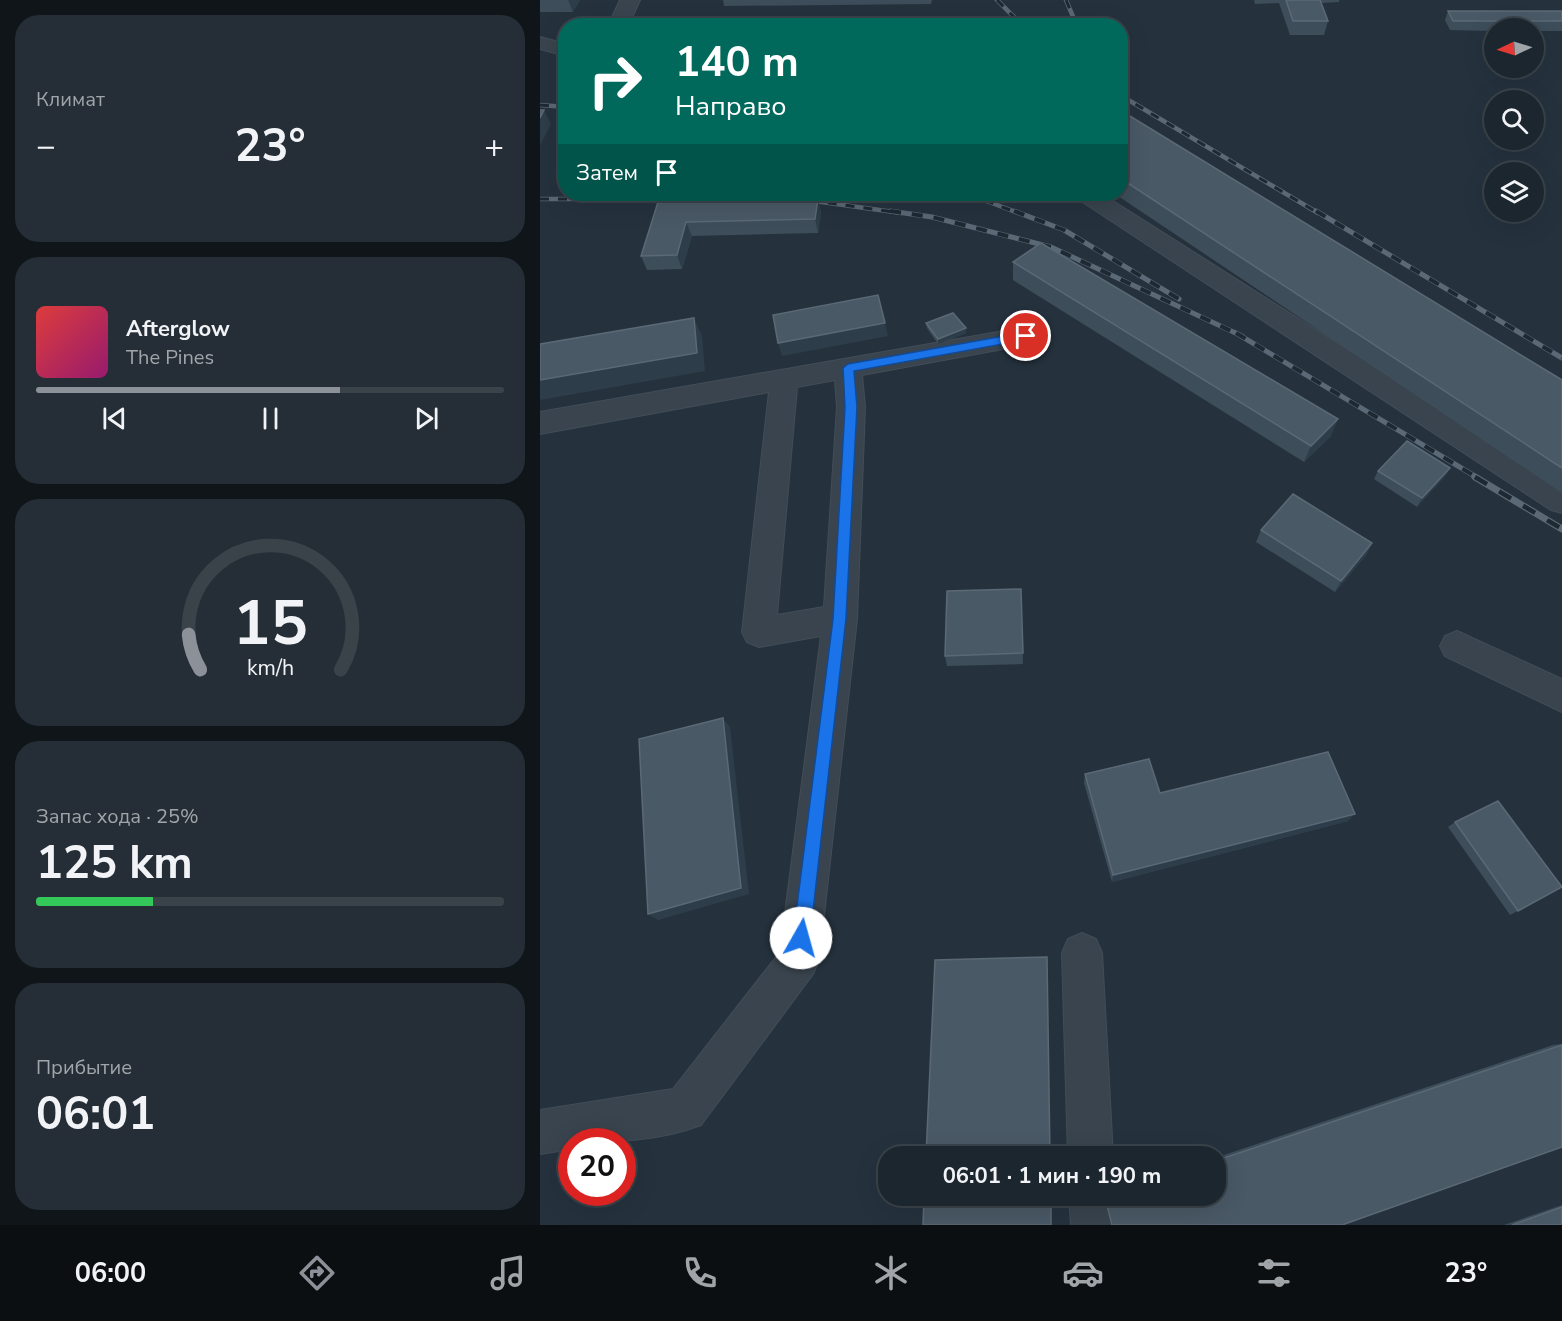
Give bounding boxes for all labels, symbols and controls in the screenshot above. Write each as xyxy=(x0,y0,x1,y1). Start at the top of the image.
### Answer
north arrow xyxy=(1484,18,1544,78)
map controls xyxy=(1484,18,1544,222)
text: 140 m xyxy=(675,34,799,91)
icon: right xyxy=(576,42,654,120)
text: Климат xyxy=(36,86,105,113)
text: Направо xyxy=(675,88,786,125)
button: search xyxy=(1484,90,1544,150)
text: 23° xyxy=(234,116,306,177)
text: − xyxy=(36,124,56,169)
text: + xyxy=(484,124,504,169)
icon: arrive xyxy=(650,156,683,189)
text: Затем xyxy=(576,158,638,188)
button: layers xyxy=(1484,162,1544,222)
pin xyxy=(1000,310,1051,361)
text: Afterglow xyxy=(126,314,230,344)
icon: arrive xyxy=(1009,319,1042,352)
text: The Pines xyxy=(126,344,214,371)
icon: previous xyxy=(98,402,131,435)
icon: pause xyxy=(254,402,287,435)
icon: next xyxy=(410,402,443,435)
text: 15 xyxy=(233,581,307,666)
text: km/h xyxy=(246,653,294,683)
text: Запас хода · 25% xyxy=(36,803,199,830)
text: 125 km xyxy=(36,833,193,894)
position arrow xyxy=(769,906,833,970)
text: Прибытие xyxy=(36,1054,132,1081)
text: 06:01 xyxy=(36,1084,155,1145)
speed limit sign: 20 xyxy=(558,1128,636,1206)
text: 06:01 · 1 мин · 190 m xyxy=(943,1161,1161,1191)
icon: directions xyxy=(296,1252,338,1294)
icon: music xyxy=(487,1252,529,1294)
icon: phone xyxy=(679,1252,721,1294)
icon: climate xyxy=(870,1252,912,1294)
icon: car xyxy=(1062,1252,1104,1294)
icon: filters xyxy=(1253,1252,1295,1294)
text: 06:00 xyxy=(75,1255,146,1292)
text: 23° xyxy=(1445,1255,1487,1292)

